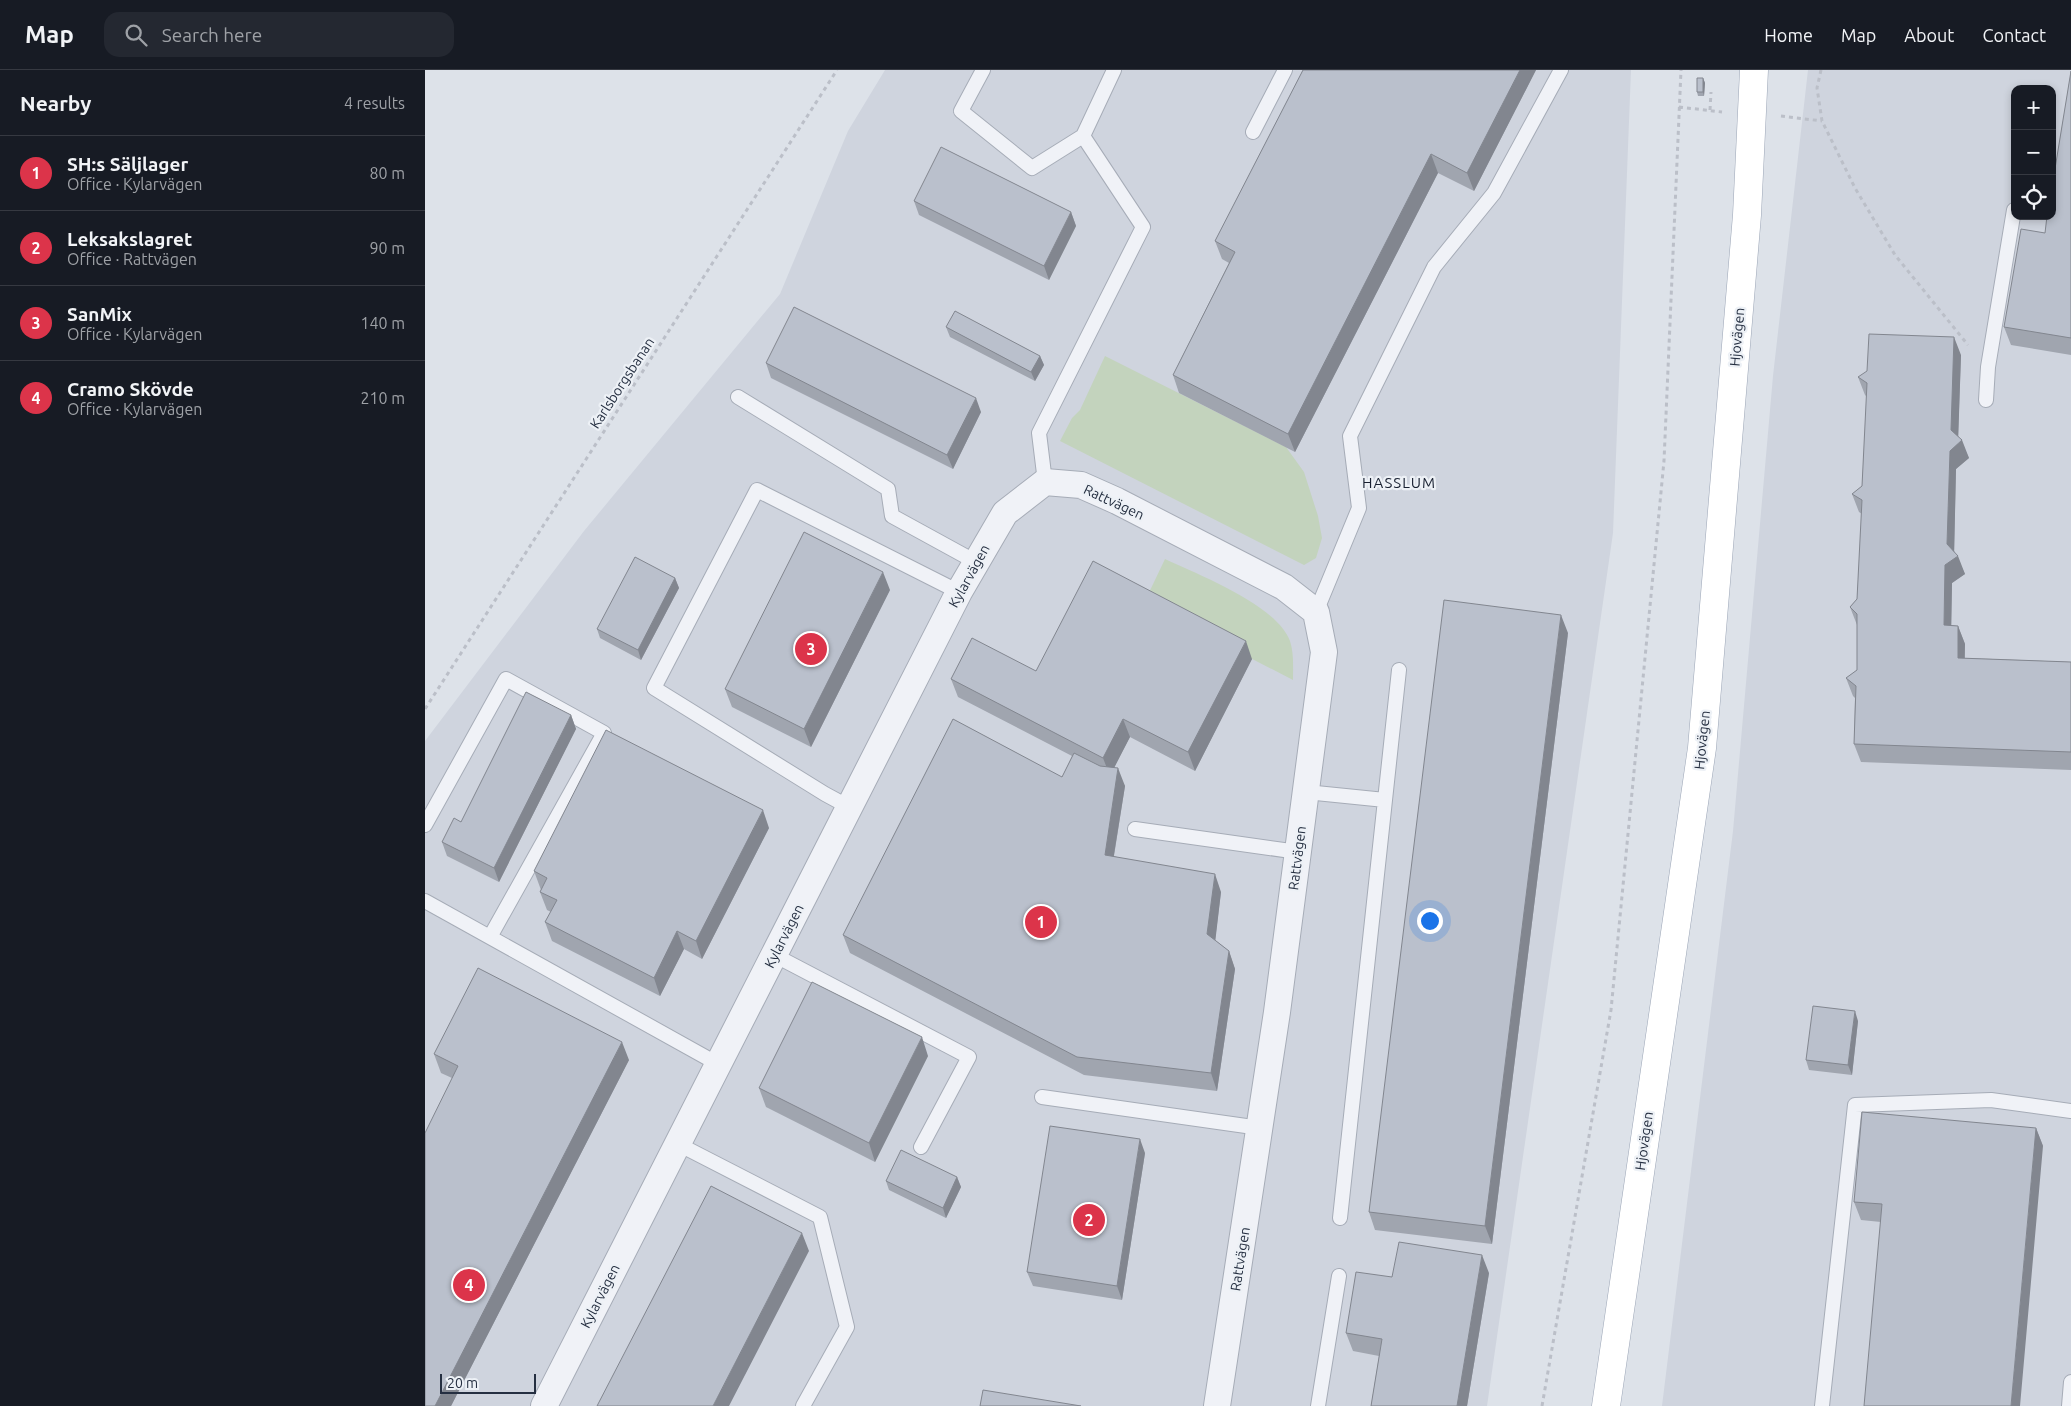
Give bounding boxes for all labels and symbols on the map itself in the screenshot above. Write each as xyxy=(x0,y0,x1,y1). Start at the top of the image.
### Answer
street label: Hjovägen xyxy=(1726,307,1748,367)
street label: Karlsborgsbanan xyxy=(587,335,657,431)
district label: HASSLUM xyxy=(1362,474,1436,491)
street label: Rattvägen xyxy=(1081,481,1147,523)
street label: Kylarvägen xyxy=(945,542,993,610)
pin: 3 xyxy=(795,630,827,668)
street label: Hjovägen xyxy=(1691,710,1713,770)
street label: Rattvägen xyxy=(1285,825,1309,891)
street label: Kylarvägen xyxy=(761,901,807,971)
pin: 1 xyxy=(1025,903,1057,941)
your location xyxy=(1417,908,1443,934)
street label: Hjovägen xyxy=(1632,1111,1656,1171)
pin: 2 xyxy=(1073,1201,1105,1239)
street label: Rattvägen xyxy=(1227,1226,1253,1292)
street label: Kylarvägen xyxy=(577,1261,623,1331)
pin: 4 xyxy=(453,1266,485,1304)
scale bar xyxy=(440,1371,536,1394)

